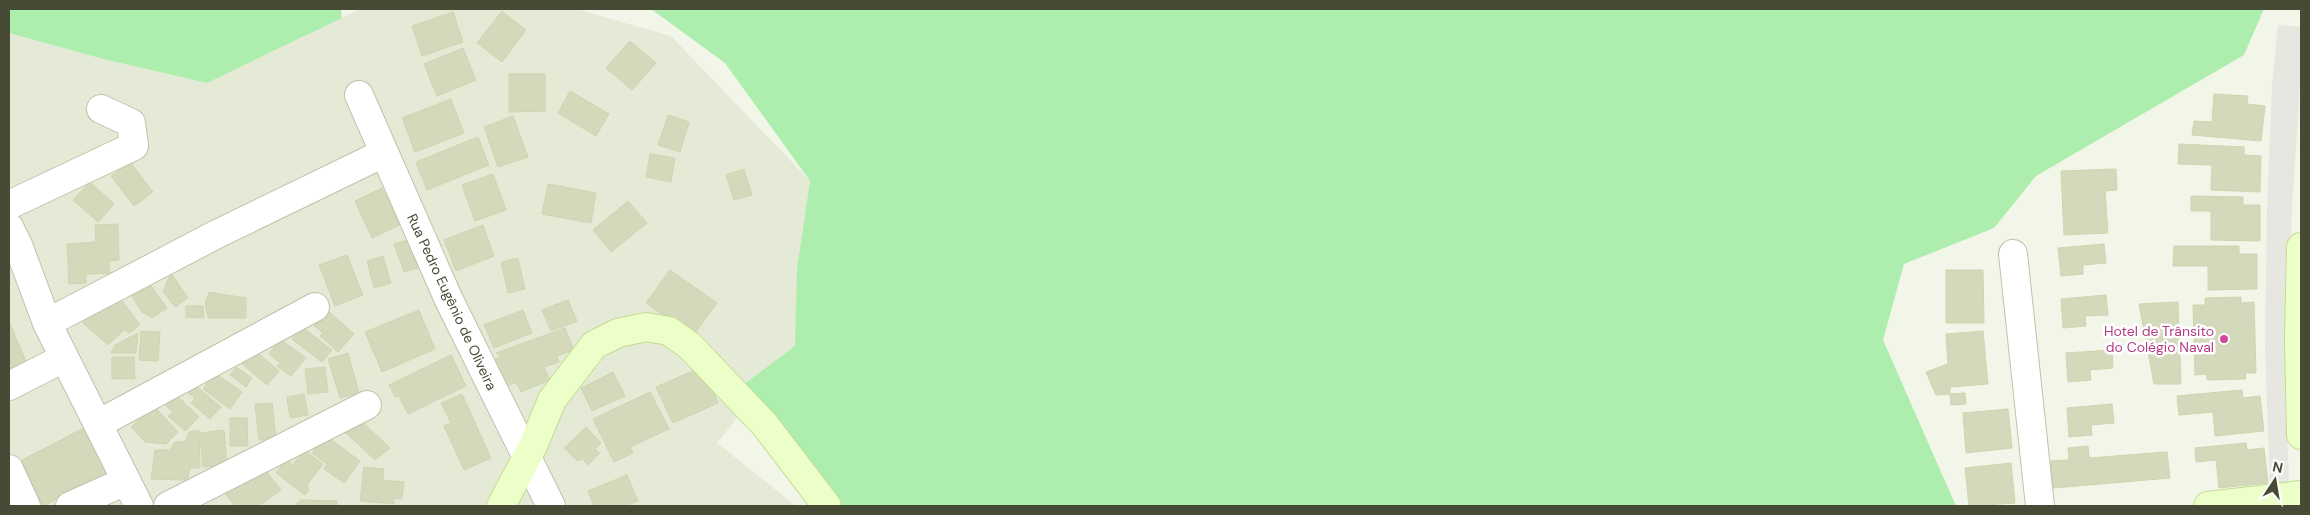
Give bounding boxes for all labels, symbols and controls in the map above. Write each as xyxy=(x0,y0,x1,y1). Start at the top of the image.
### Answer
street label: Rua Pedro Eugênio de Oliveira xyxy=(403,211,501,393)
place label: Hotel de Trânsito do Colégio Naval xyxy=(2104,322,2214,356)
marker: Hotel de Trânsito do Colégio Naval xyxy=(2218,333,2230,345)
north arrow xyxy=(2250,455,2300,505)
text: N xyxy=(2271,457,2285,477)

